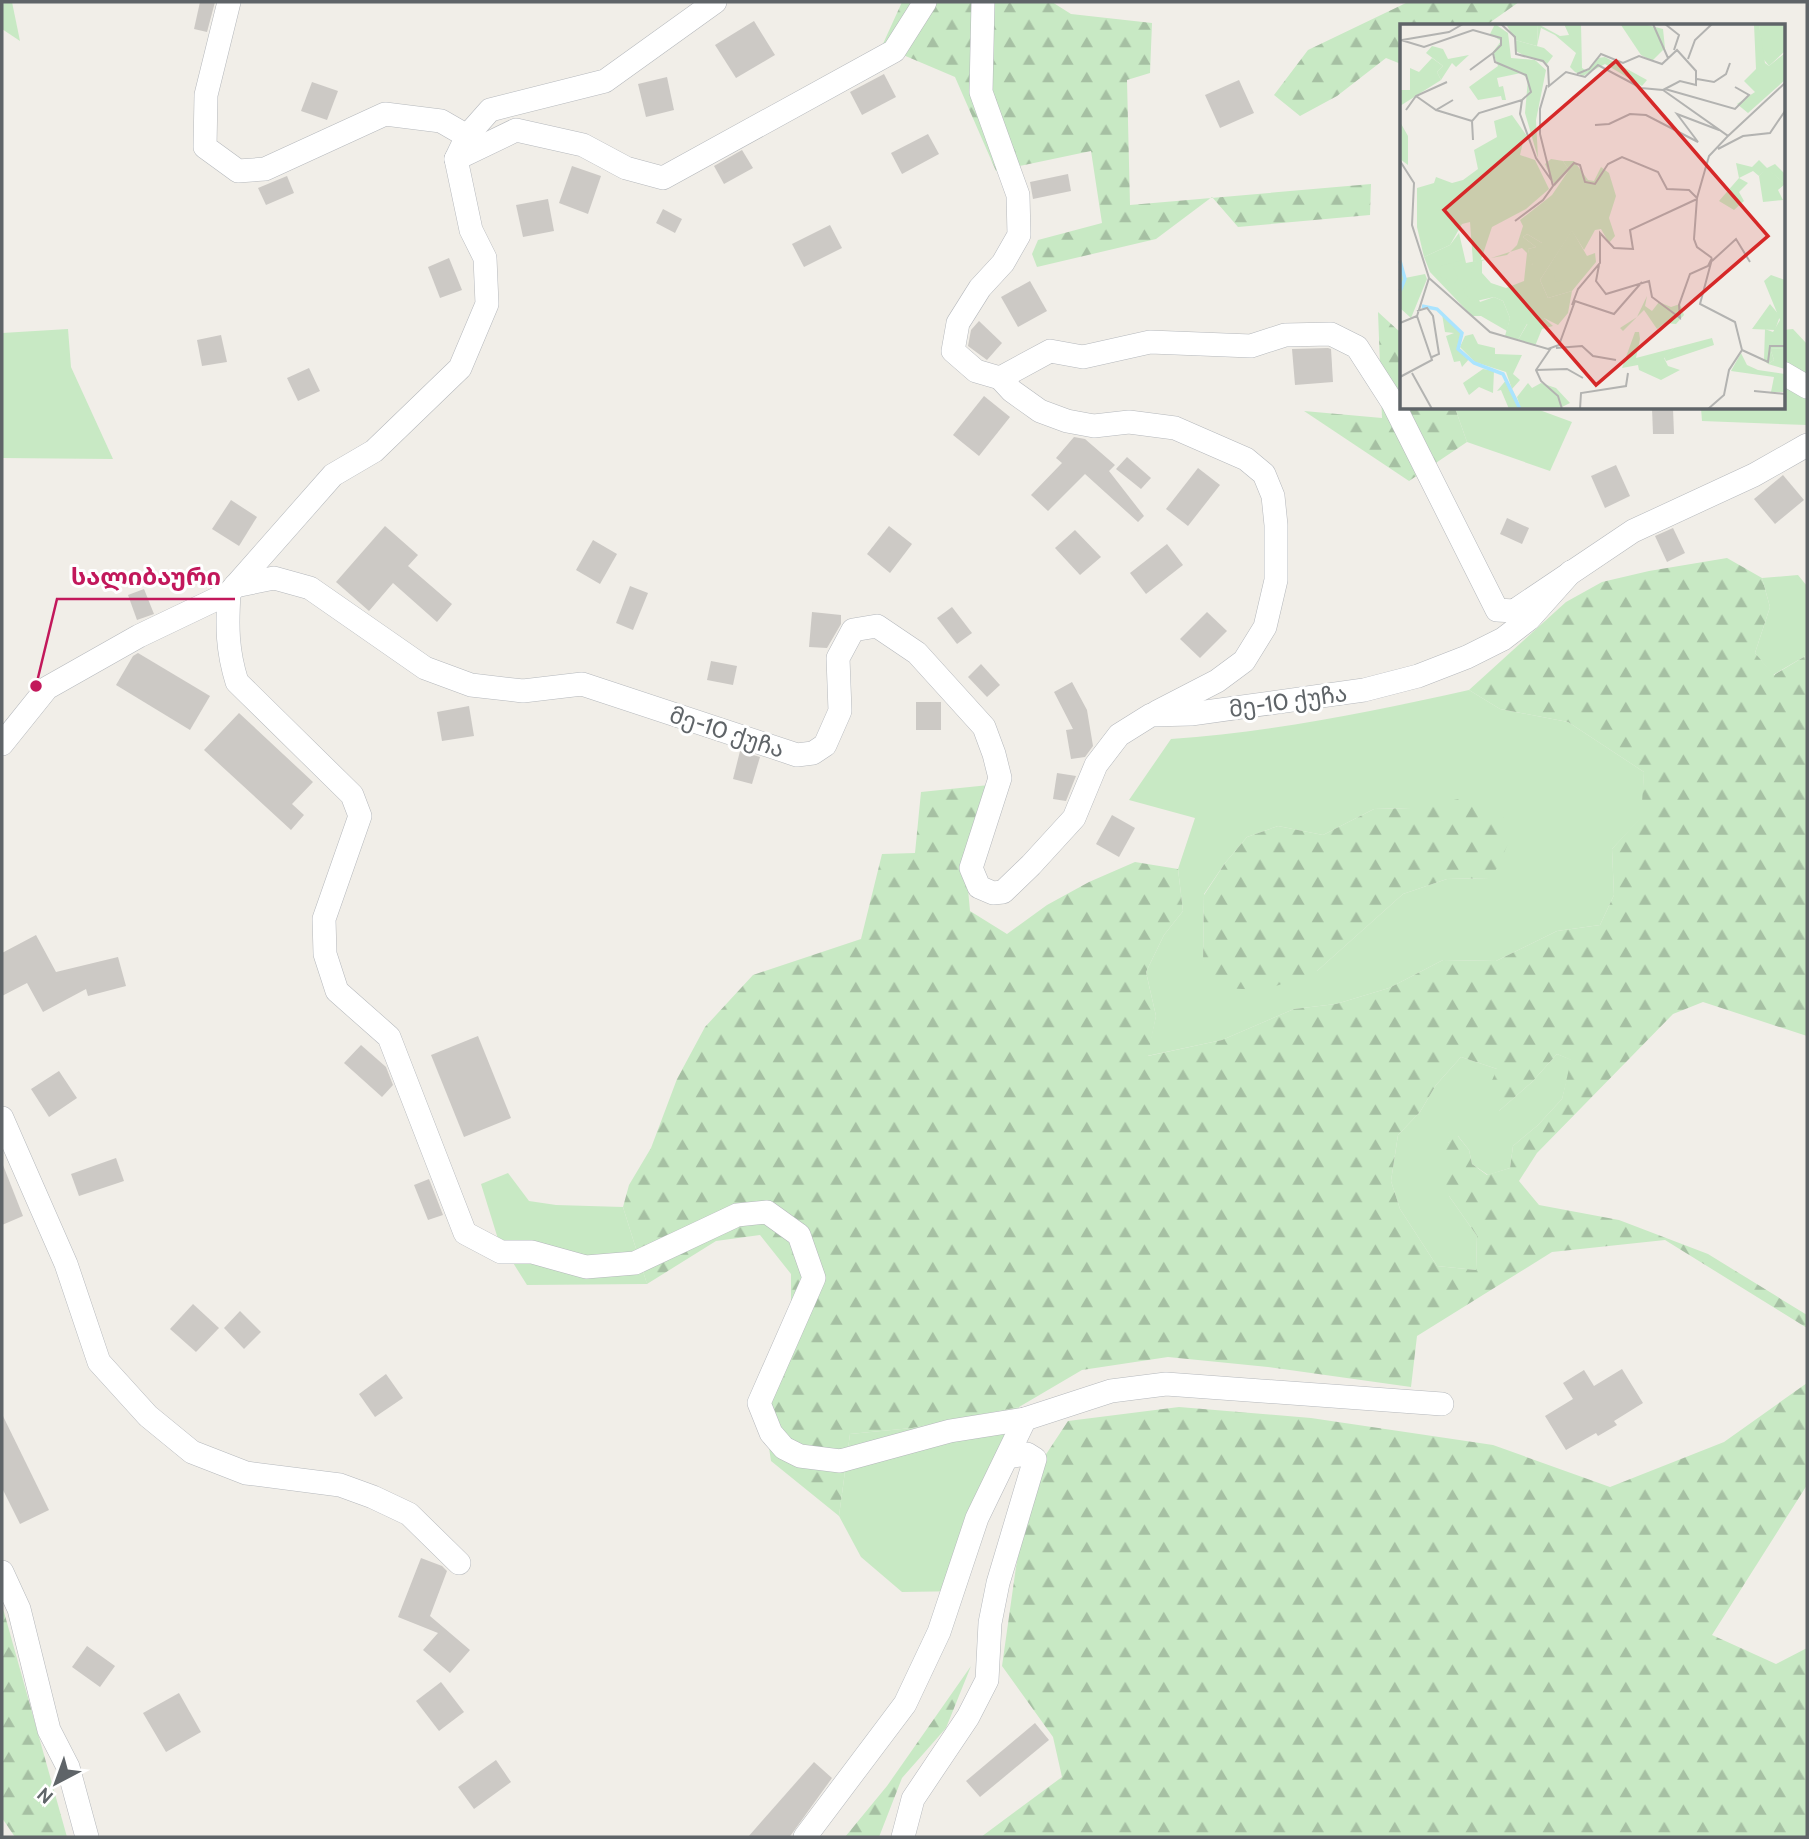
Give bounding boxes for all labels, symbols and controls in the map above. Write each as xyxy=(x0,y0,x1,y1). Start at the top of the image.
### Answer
inset map xyxy=(1400,24,1784,410)
callout: სალიბაური xyxy=(57,554,235,599)
text: სალიბაური xyxy=(71,562,221,591)
street label: მე-10 ქუჩა xyxy=(1227,679,1349,723)
street label: მე-10 ქუჩა xyxy=(666,700,788,764)
north arrow xyxy=(21,1748,91,1818)
text: N xyxy=(33,1782,58,1809)

